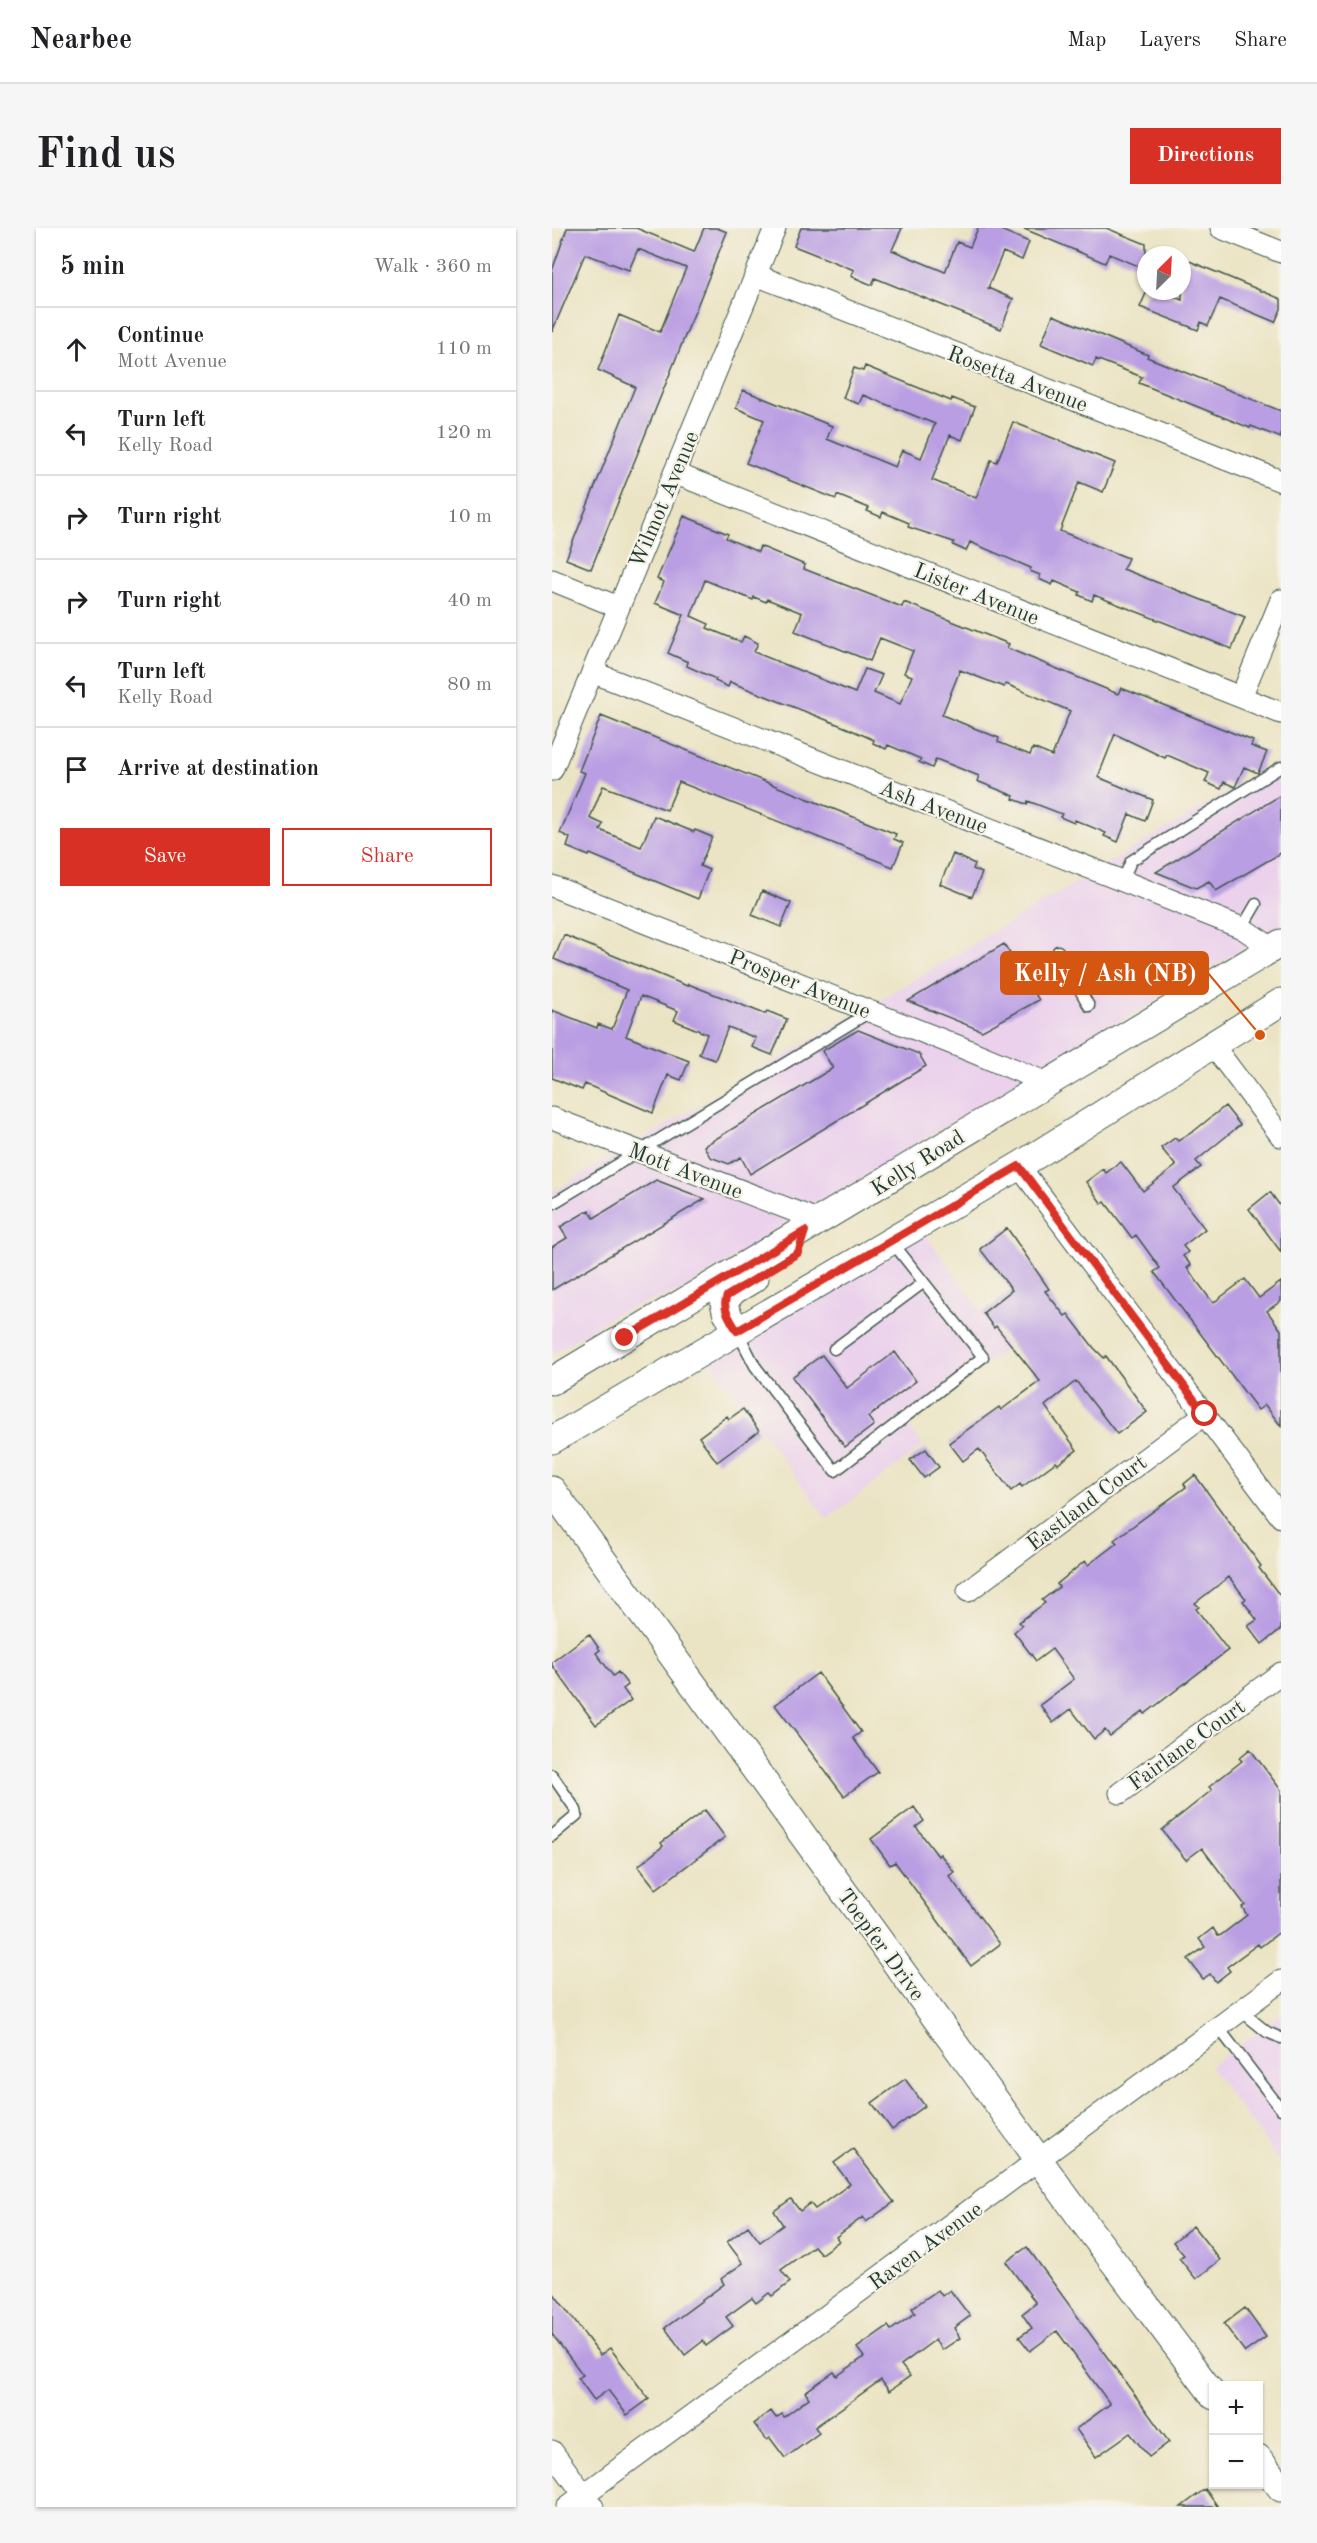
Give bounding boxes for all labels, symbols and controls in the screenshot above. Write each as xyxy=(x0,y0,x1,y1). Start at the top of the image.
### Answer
text: Nearbee xyxy=(30,27,132,55)
text: Map xyxy=(1067,30,1106,51)
text: Layers xyxy=(1139,30,1201,51)
text: Share xyxy=(1234,30,1287,51)
button: Directions xyxy=(1130,128,1281,184)
text: Find us xyxy=(36,135,175,177)
north arrow xyxy=(1137,246,1191,300)
text: 5 min xyxy=(60,254,125,280)
text: Walk · 360 m xyxy=(373,257,492,277)
text: Continue xyxy=(117,325,204,347)
icon: ahead xyxy=(60,333,93,366)
text: 110 m xyxy=(436,339,492,359)
street label: Rosetta Avenue xyxy=(944,343,1091,417)
text: Mott Avenue xyxy=(117,352,227,372)
text: Turn left xyxy=(117,409,206,431)
icon: left xyxy=(60,417,93,450)
text: 120 m xyxy=(436,423,492,443)
street label: Wilmot Avenue xyxy=(626,428,704,572)
text: Kelly Road xyxy=(117,436,213,456)
icon: right xyxy=(60,501,93,534)
text: Turn right xyxy=(117,506,221,528)
text: 10 m xyxy=(447,507,492,527)
street label: Lister Avenue xyxy=(910,560,1042,630)
icon: right xyxy=(60,585,93,618)
text: Turn right xyxy=(117,590,221,612)
text: 40 m xyxy=(447,591,492,611)
text: Turn left xyxy=(117,661,206,683)
icon: left xyxy=(60,669,93,702)
text: 80 m xyxy=(447,675,492,695)
text: Kelly Road xyxy=(117,688,213,708)
icon: arrive xyxy=(60,753,93,786)
text: Arrive at destination xyxy=(117,758,319,780)
street label: Ash Avenue xyxy=(876,777,991,839)
button: Save xyxy=(60,828,270,886)
button: Share xyxy=(282,828,492,886)
street label: Prosper Avenue xyxy=(725,946,873,1023)
callout: Kelly / Ash (NB) xyxy=(1001,952,1208,994)
text: Kelly / Ash (NB) xyxy=(1013,962,1197,987)
street label: Kelly Road xyxy=(868,1126,969,1201)
street label: Mott Avenue xyxy=(625,1140,746,1204)
route end xyxy=(611,1324,637,1350)
route start xyxy=(1191,1400,1217,1426)
street label: Eastland Court xyxy=(1023,1452,1151,1556)
street label: Fairlane Court xyxy=(1125,1696,1250,1795)
street label: Toepfer Drive xyxy=(833,1885,928,2005)
street label: Raven Avenue xyxy=(865,2198,987,2295)
map controls xyxy=(1209,2381,1263,2489)
button: + xyxy=(1209,2381,1263,2435)
button: − xyxy=(1209,2435,1263,2489)

